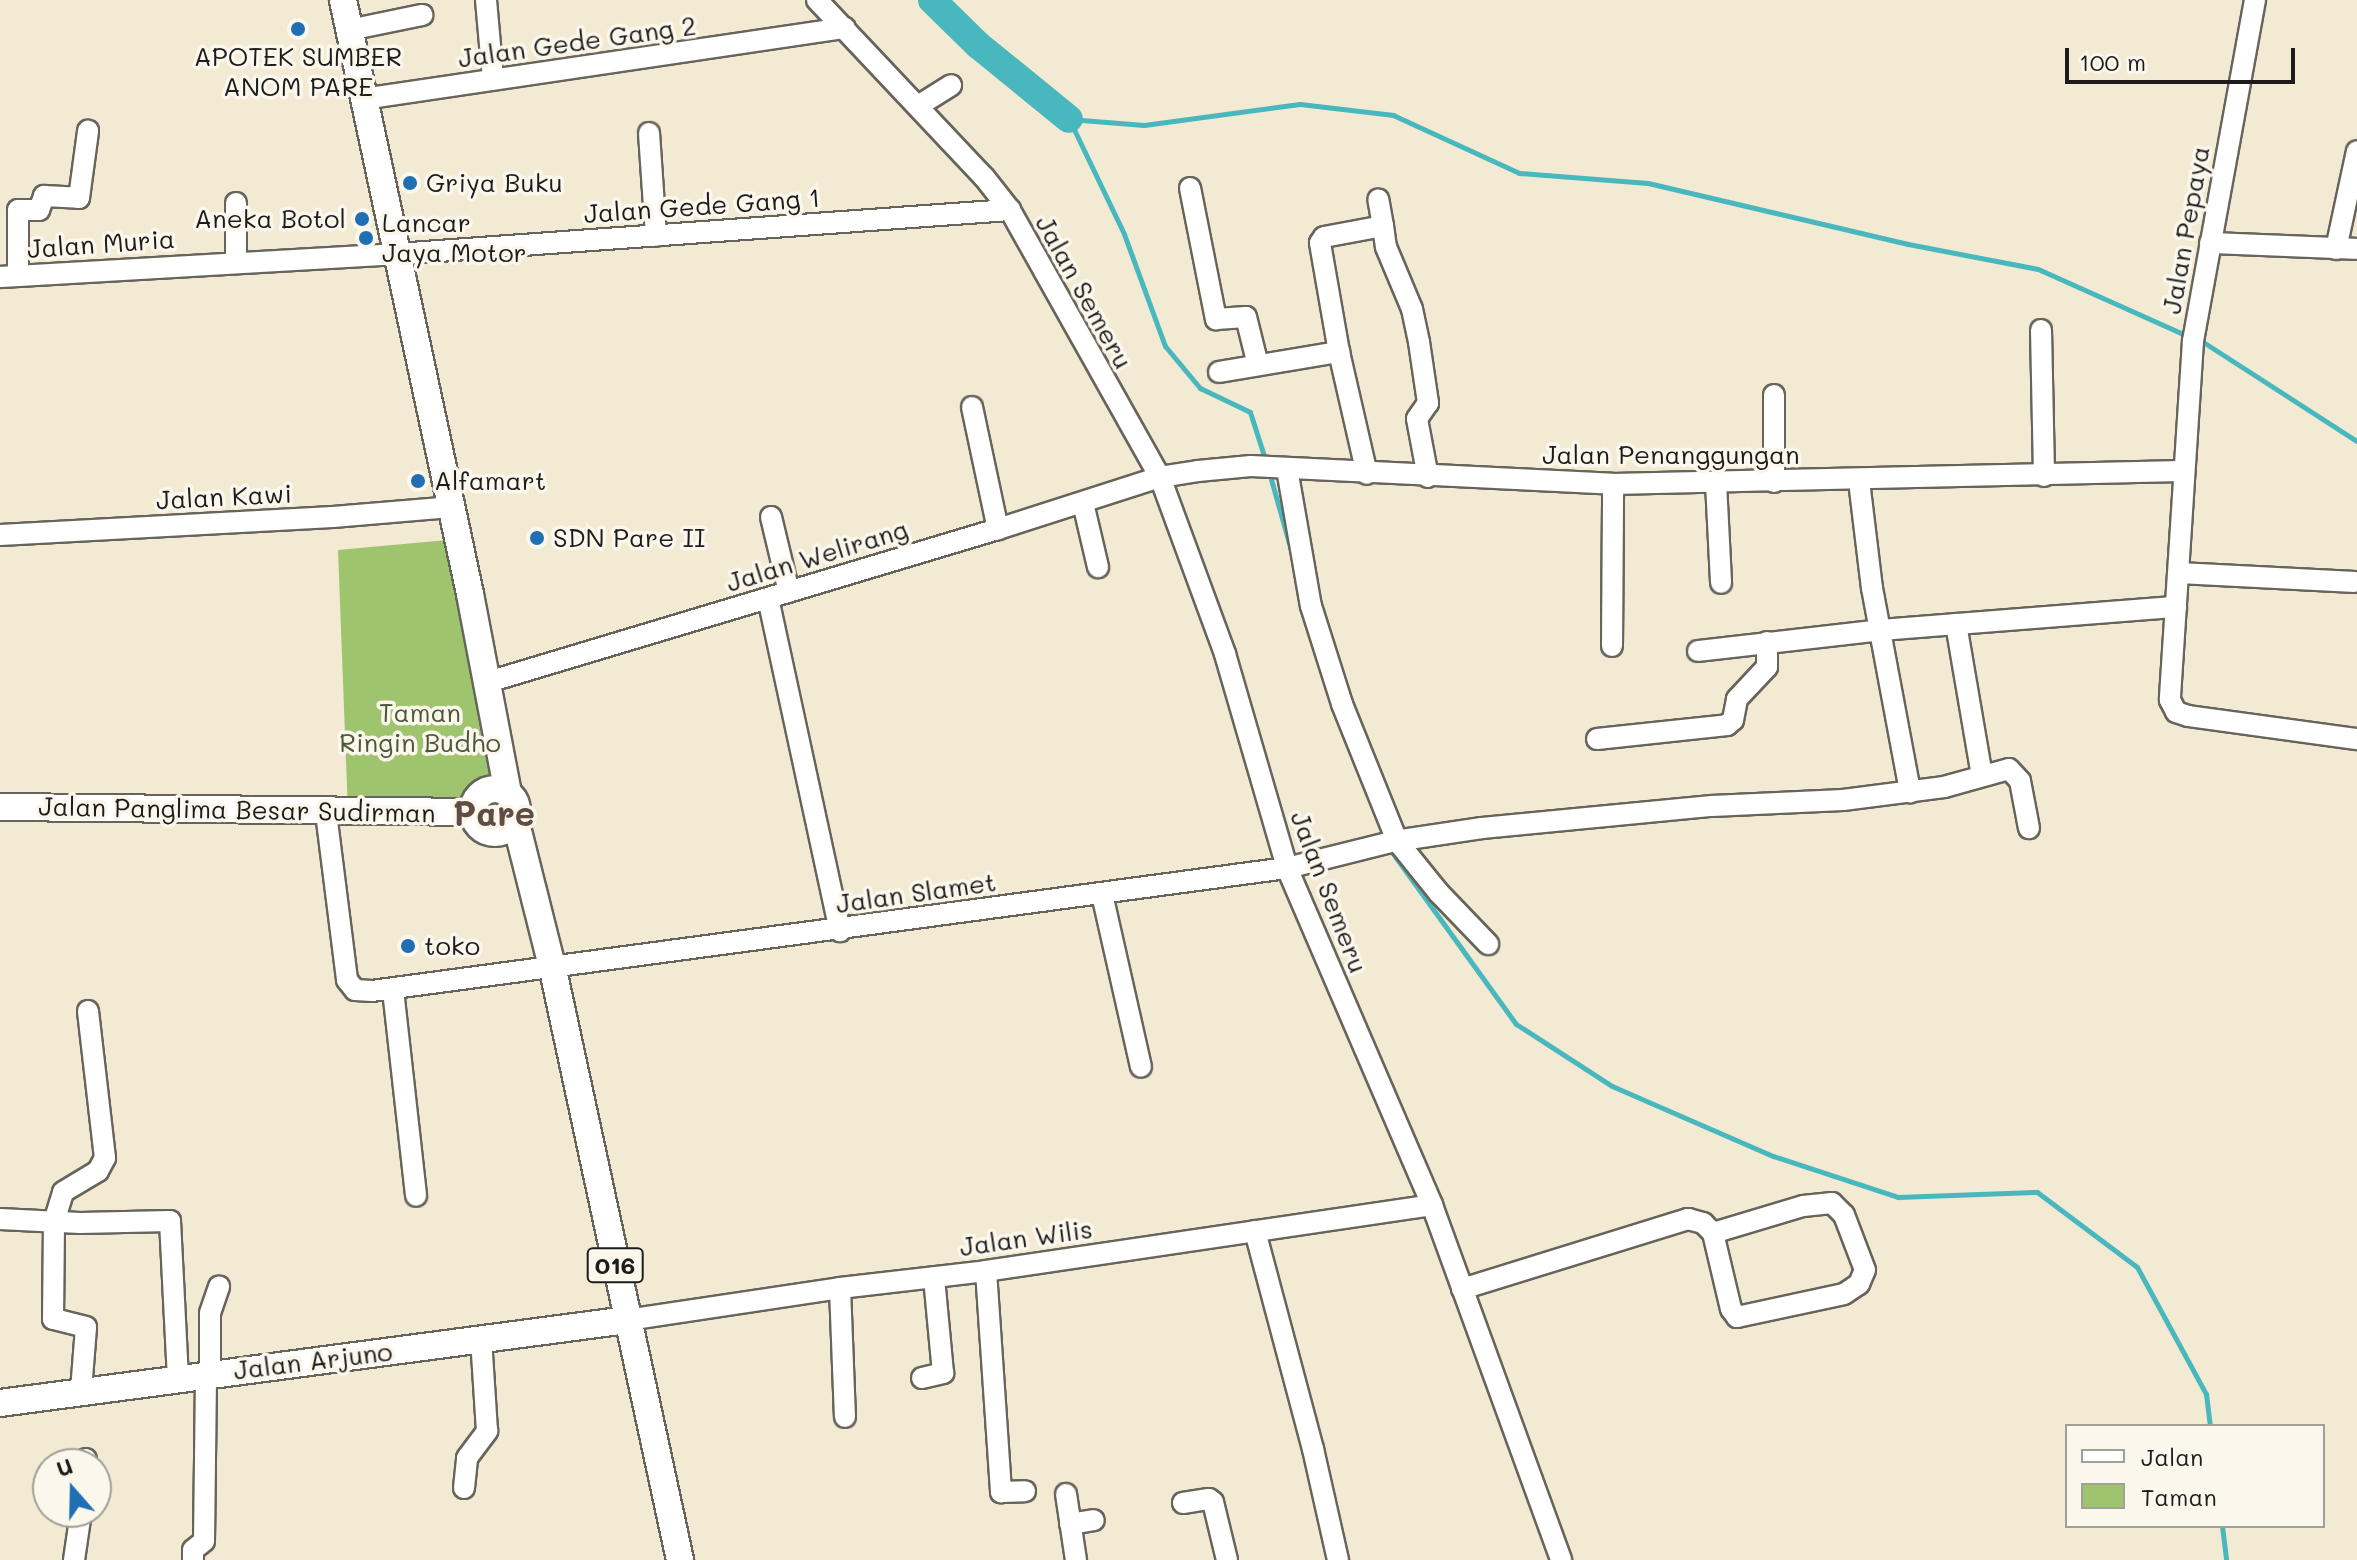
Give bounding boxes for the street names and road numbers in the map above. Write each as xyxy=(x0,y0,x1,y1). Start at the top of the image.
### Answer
street label: Jalan Gede Gang 2 xyxy=(456,10,698,74)
street label: Jalan Pepaya xyxy=(2156,144,2216,316)
street label: Jalan Gede Gang 1 xyxy=(583,182,821,230)
street label: Jalan Semeru xyxy=(1029,210,1139,374)
street label: Jalan Muria xyxy=(26,223,176,265)
street label: Jalan Penanggungan xyxy=(1542,439,1800,471)
street label: Jalan Kawi xyxy=(155,478,293,516)
street label: Jalan Welirang xyxy=(723,514,911,598)
street label: Jalan Panglima Besar Sudirman xyxy=(38,791,436,829)
street label: Jalan Semeru xyxy=(1284,807,1374,977)
street label: Jalan Slamet xyxy=(834,866,998,920)
street label: Jalan Wilis xyxy=(958,1213,1094,1263)
road number: 016 xyxy=(585,1245,645,1285)
street label: Jalan Arjuno xyxy=(232,1336,394,1386)

